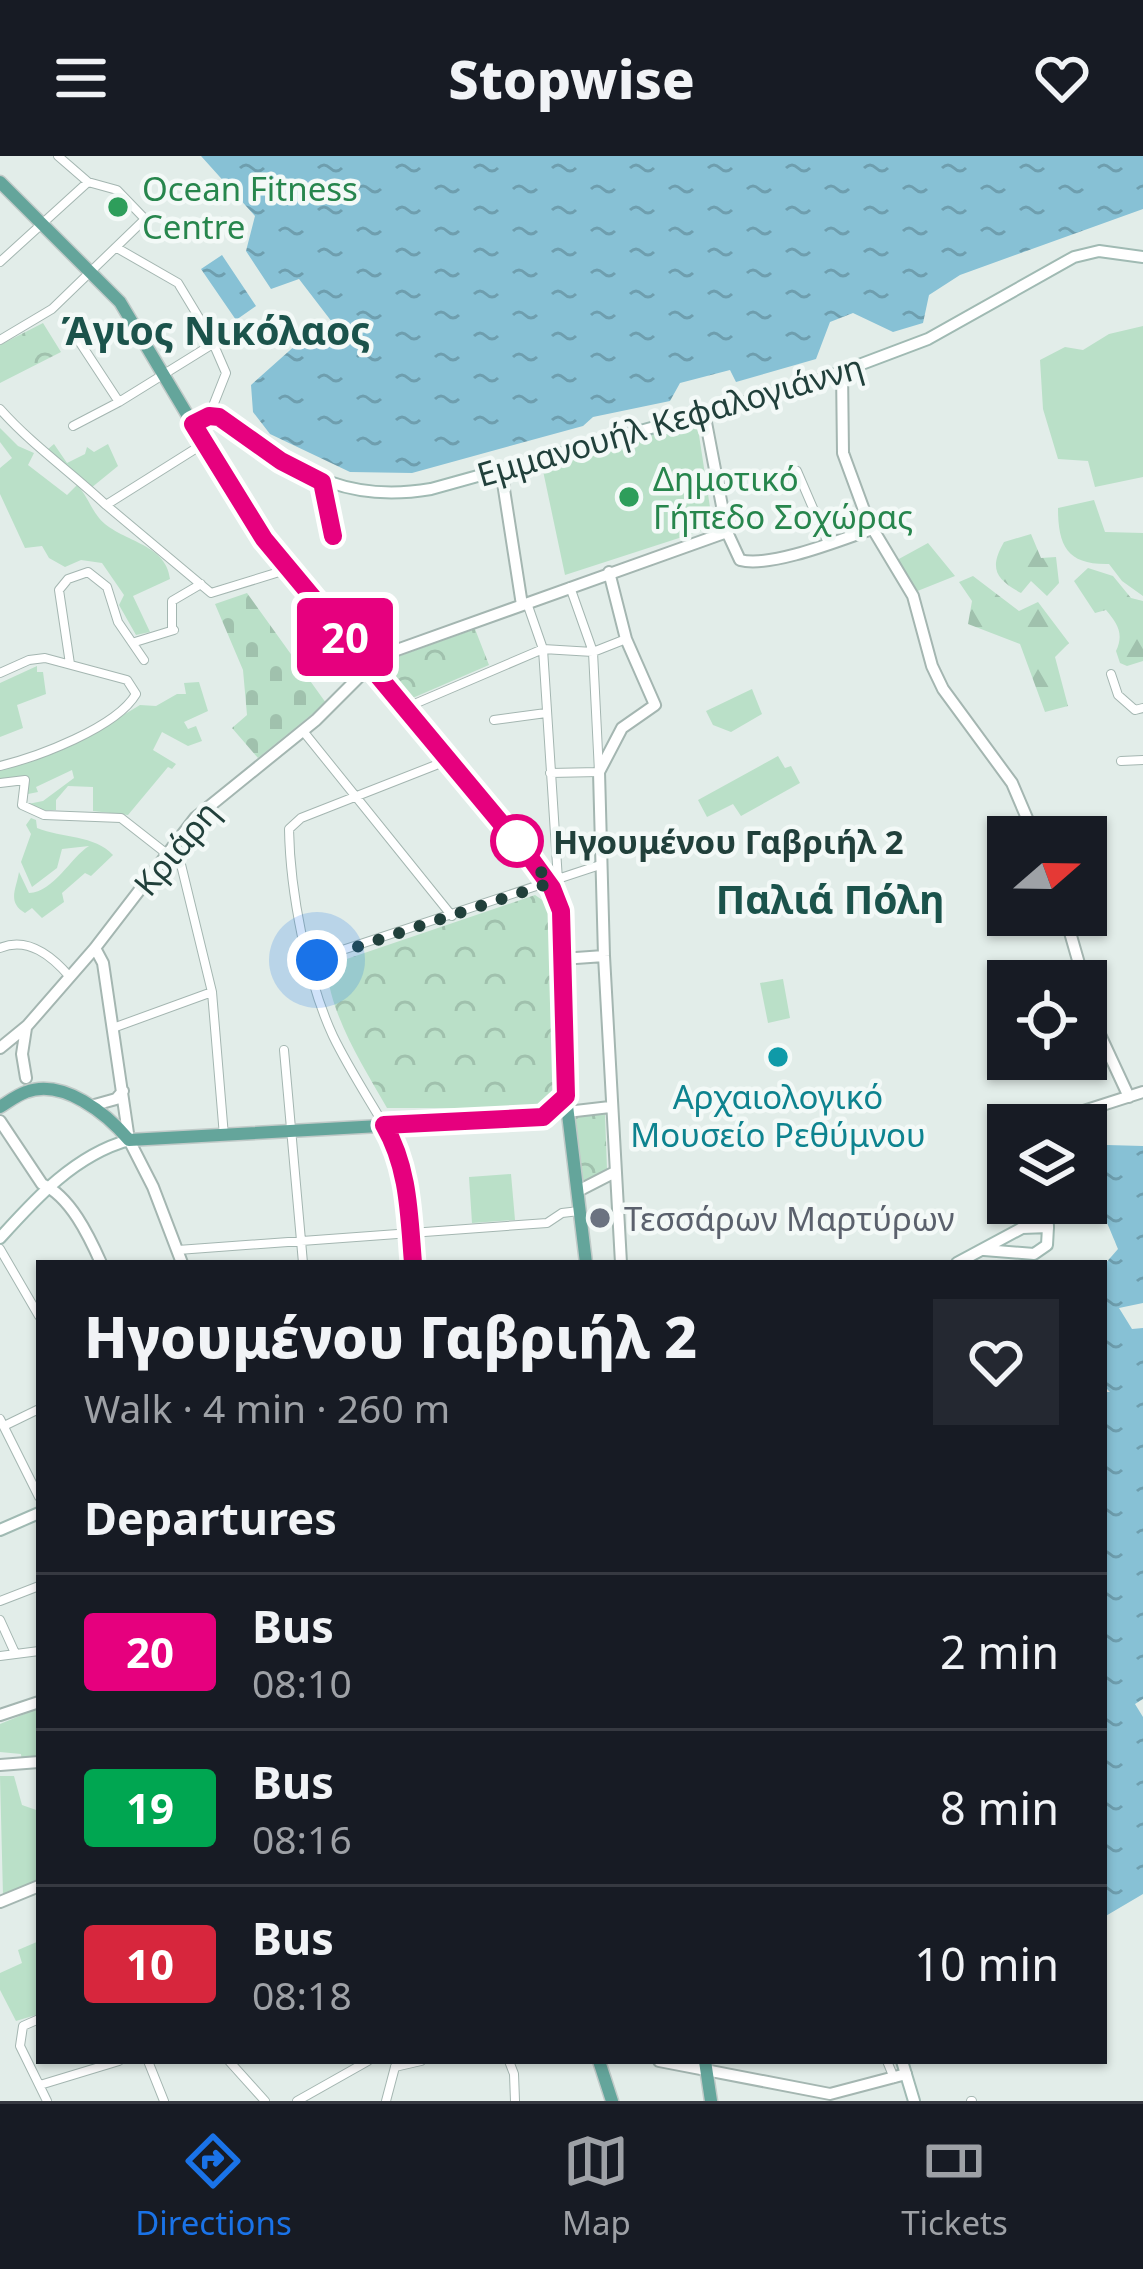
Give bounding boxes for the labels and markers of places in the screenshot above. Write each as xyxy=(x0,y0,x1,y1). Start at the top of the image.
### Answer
place label: Ocean Fitness Centre xyxy=(142,166,358,249)
marker: Ocean Fitness Centre xyxy=(105,194,131,220)
place label: Δημοτικό Γήπεδο Σοχώρας xyxy=(653,456,913,539)
marker: Δημοτικό Γήπεδο Σοχώρας xyxy=(616,484,642,510)
marker: Ηγουμένου Γαβριήλ 2 xyxy=(492,816,542,866)
place label: Ηγουμένου Γαβριήλ 2 xyxy=(553,819,904,864)
marker: Αρχαιολογικό Μουσείο Ρεθύμνου xyxy=(765,1044,791,1070)
place label: Αρχαιολογικό Μουσείο Ρεθύμνου xyxy=(630,1074,926,1157)
place label: Τεσσάρων Μαρτύρων xyxy=(624,1196,955,1241)
marker: Τεσσάρων Μαρτύρων xyxy=(587,1205,613,1231)

